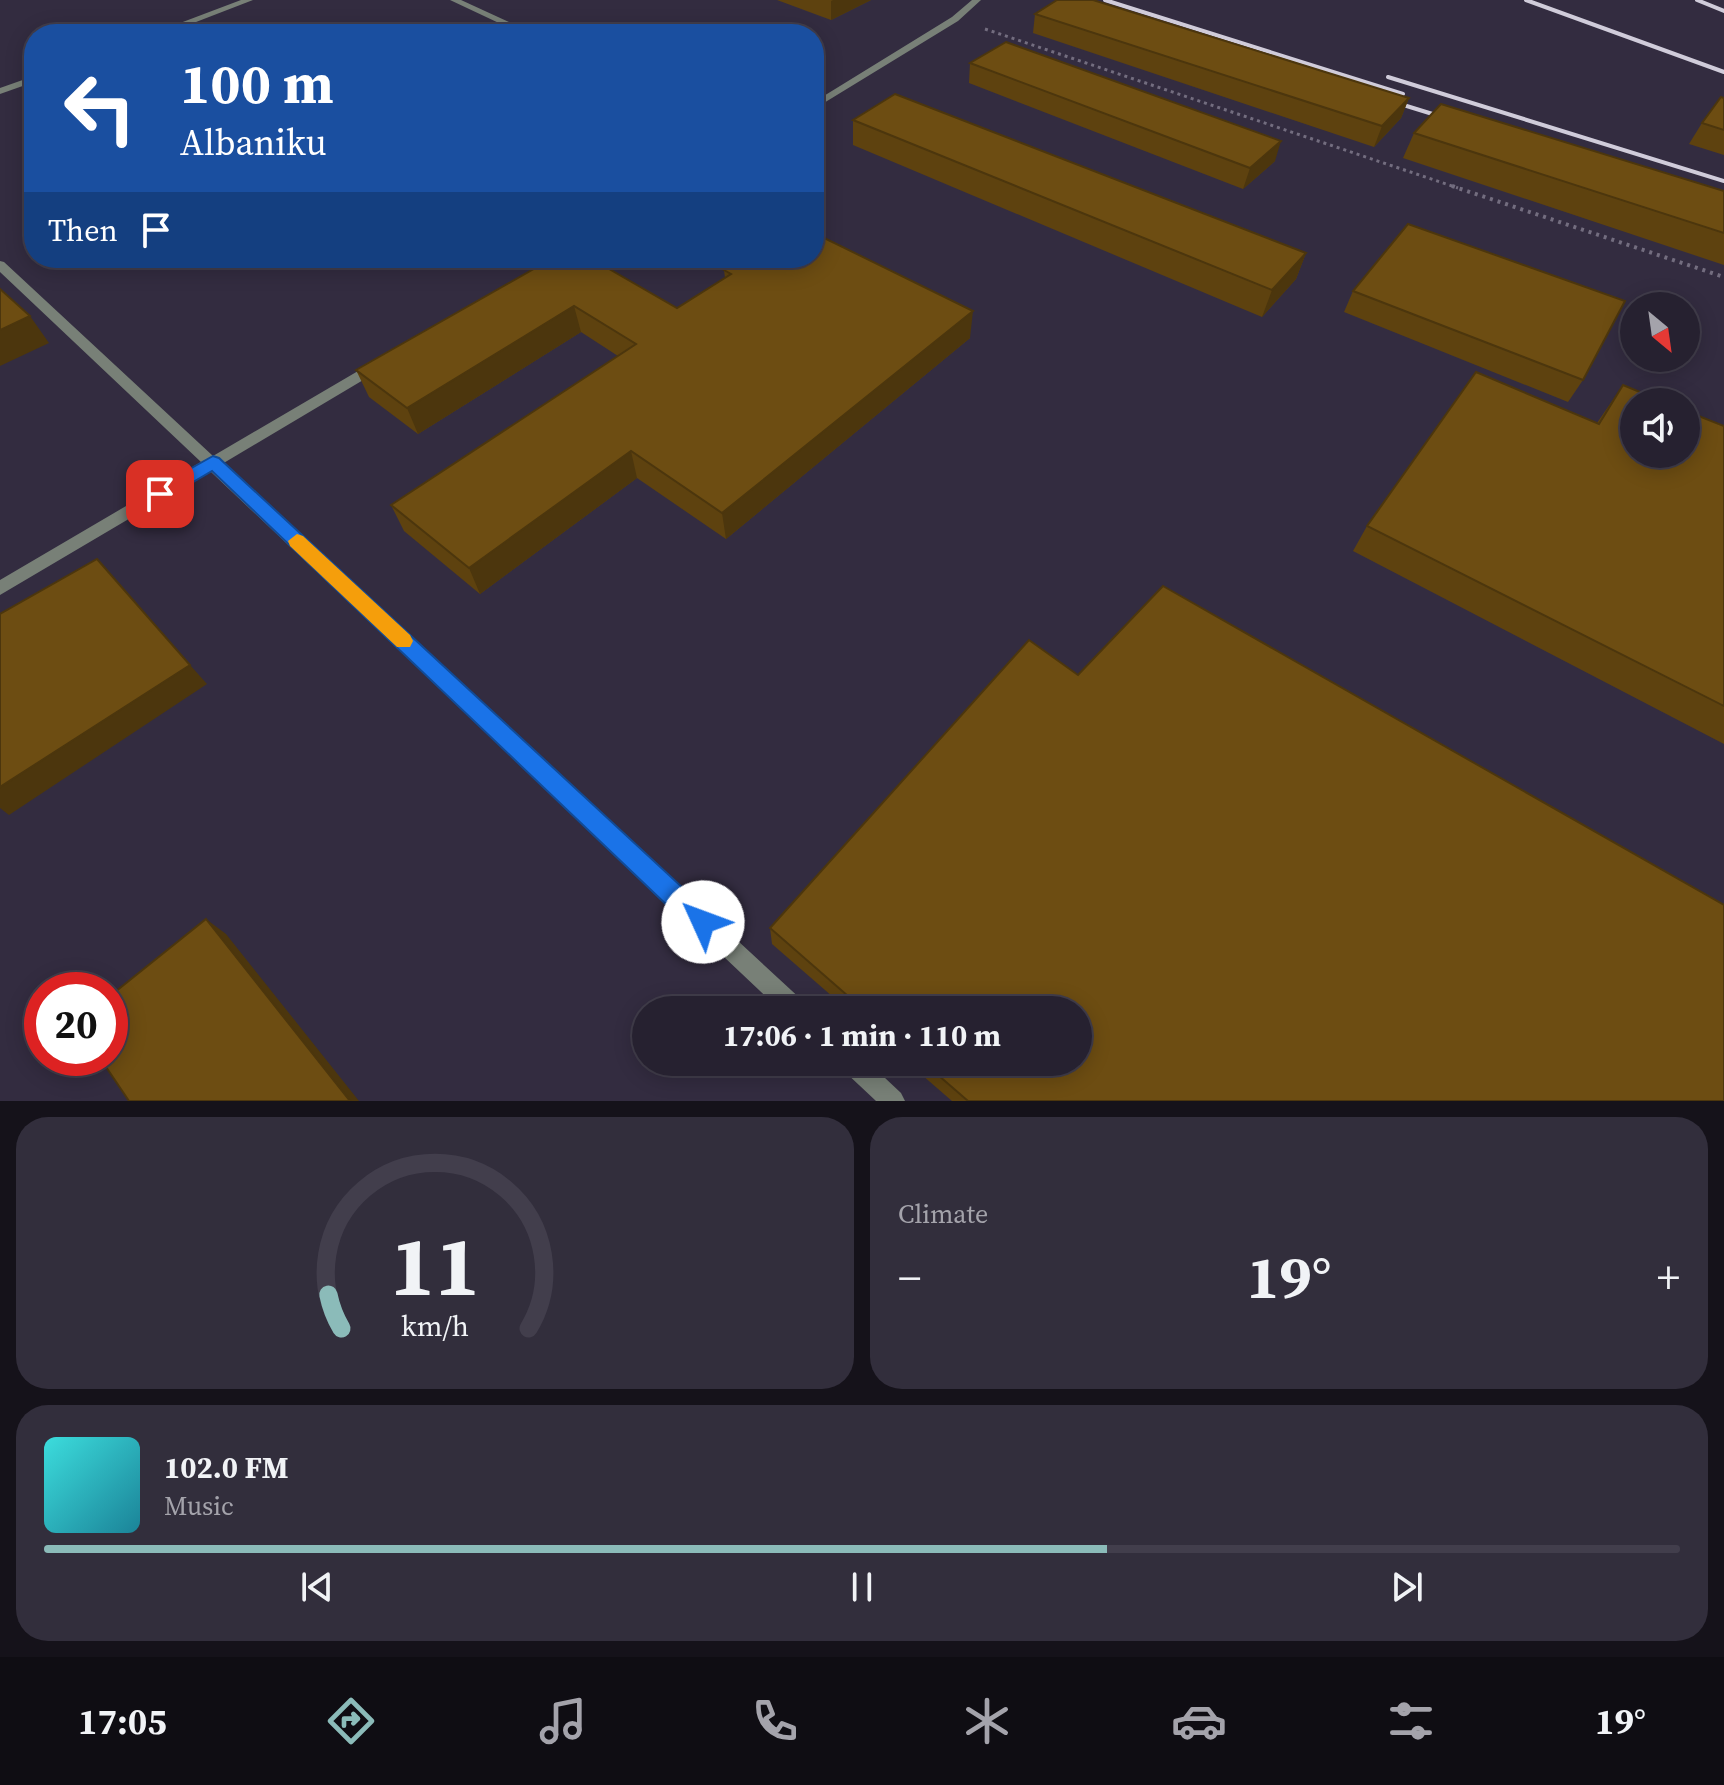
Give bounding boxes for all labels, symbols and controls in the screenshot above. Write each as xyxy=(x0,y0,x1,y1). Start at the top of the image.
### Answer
text: 100 m xyxy=(180,45,334,122)
icon: left xyxy=(48,56,152,160)
text: Albaniku xyxy=(180,118,327,167)
icon: arrive xyxy=(134,208,178,252)
text: Then xyxy=(48,210,118,251)
north arrow xyxy=(1620,292,1700,372)
map controls xyxy=(1620,292,1700,468)
button: sound xyxy=(1620,388,1700,468)
pin xyxy=(126,460,194,528)
icon: arrive xyxy=(138,472,182,516)
position arrow xyxy=(661,880,745,964)
speed limit sign: 20 xyxy=(24,972,128,1076)
text: 17:06 · 1 min · 110 m xyxy=(723,1015,1001,1056)
text: Climate xyxy=(898,1196,988,1232)
text: 11 xyxy=(390,1209,480,1323)
text: 19° xyxy=(1247,1236,1331,1318)
text: − xyxy=(898,1247,921,1308)
text: + xyxy=(1657,1247,1680,1308)
text: km/h xyxy=(401,1306,469,1346)
text: 102.0 FM xyxy=(164,1447,289,1488)
text: Music xyxy=(164,1488,234,1524)
icon: previous xyxy=(295,1565,339,1609)
icon: pause xyxy=(840,1565,884,1609)
icon: next xyxy=(1385,1565,1429,1609)
icon: directions xyxy=(323,1693,379,1749)
icon: music xyxy=(535,1693,591,1749)
icon: phone xyxy=(747,1693,803,1749)
icon: climate xyxy=(959,1693,1015,1749)
icon: car xyxy=(1171,1693,1227,1749)
icon: filters xyxy=(1383,1693,1439,1749)
text: 17:05 xyxy=(78,1697,167,1746)
text: 19° xyxy=(1595,1697,1646,1746)

